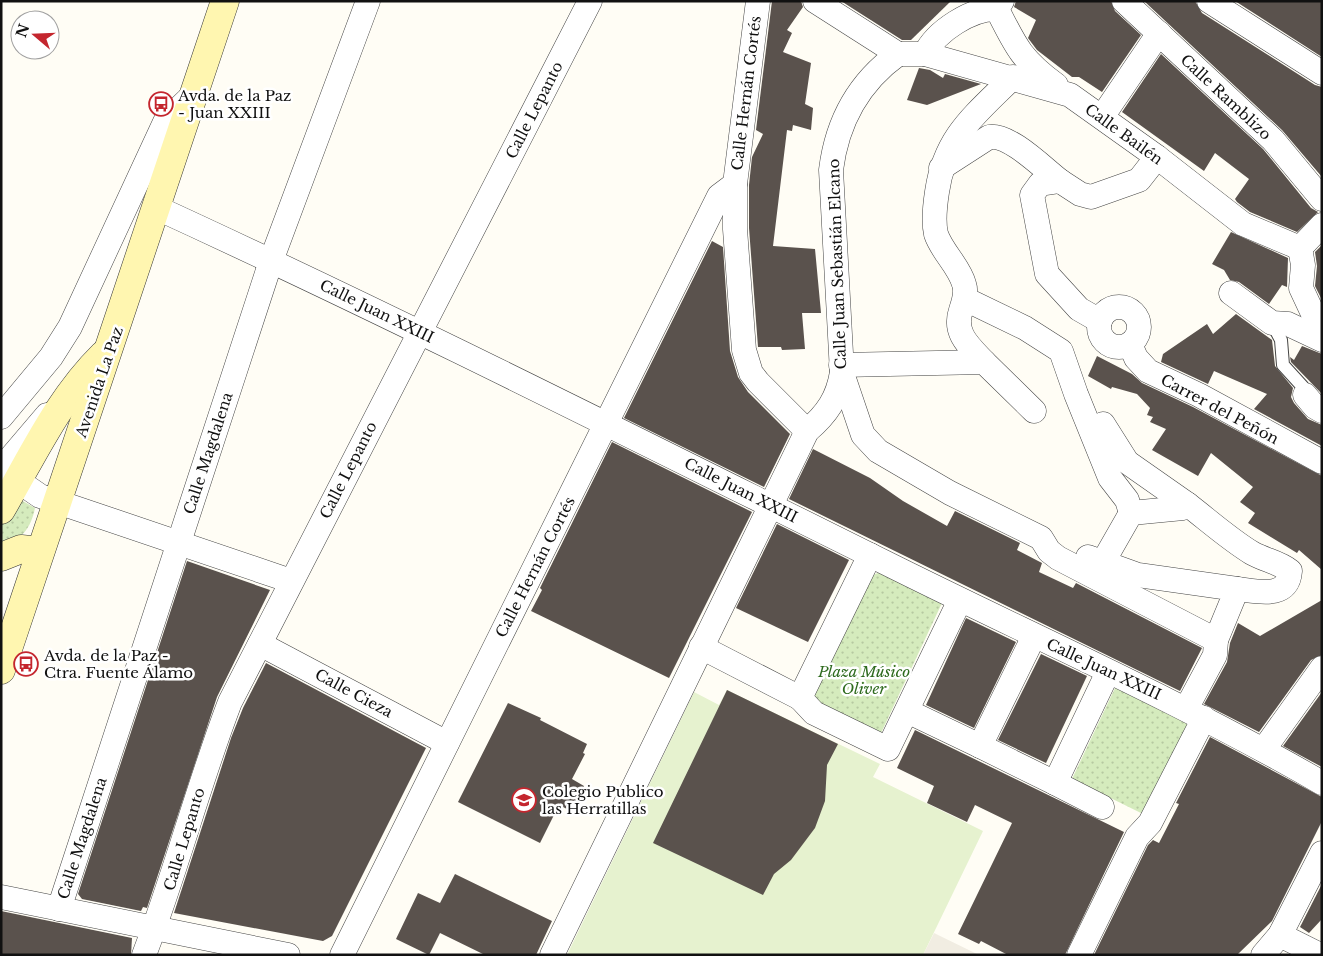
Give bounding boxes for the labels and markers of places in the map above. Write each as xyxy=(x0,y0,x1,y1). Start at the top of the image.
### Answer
place label: Avda. de la Paz - Juan XXIII xyxy=(177,86,291,122)
bus stop icon: Avda. de la Paz - Juan XXIII xyxy=(148,91,174,117)
place label: Avda. de la Paz - Ctra. Fuente Álamo xyxy=(43,646,193,682)
bus stop icon: Avda. de la Paz - Ctra. Fuente Álamo xyxy=(13,651,39,677)
place label: Colegio Publico las Herratillas xyxy=(542,782,664,818)
school or university icon: Colegio Publico las Herratillas xyxy=(511,787,537,813)

